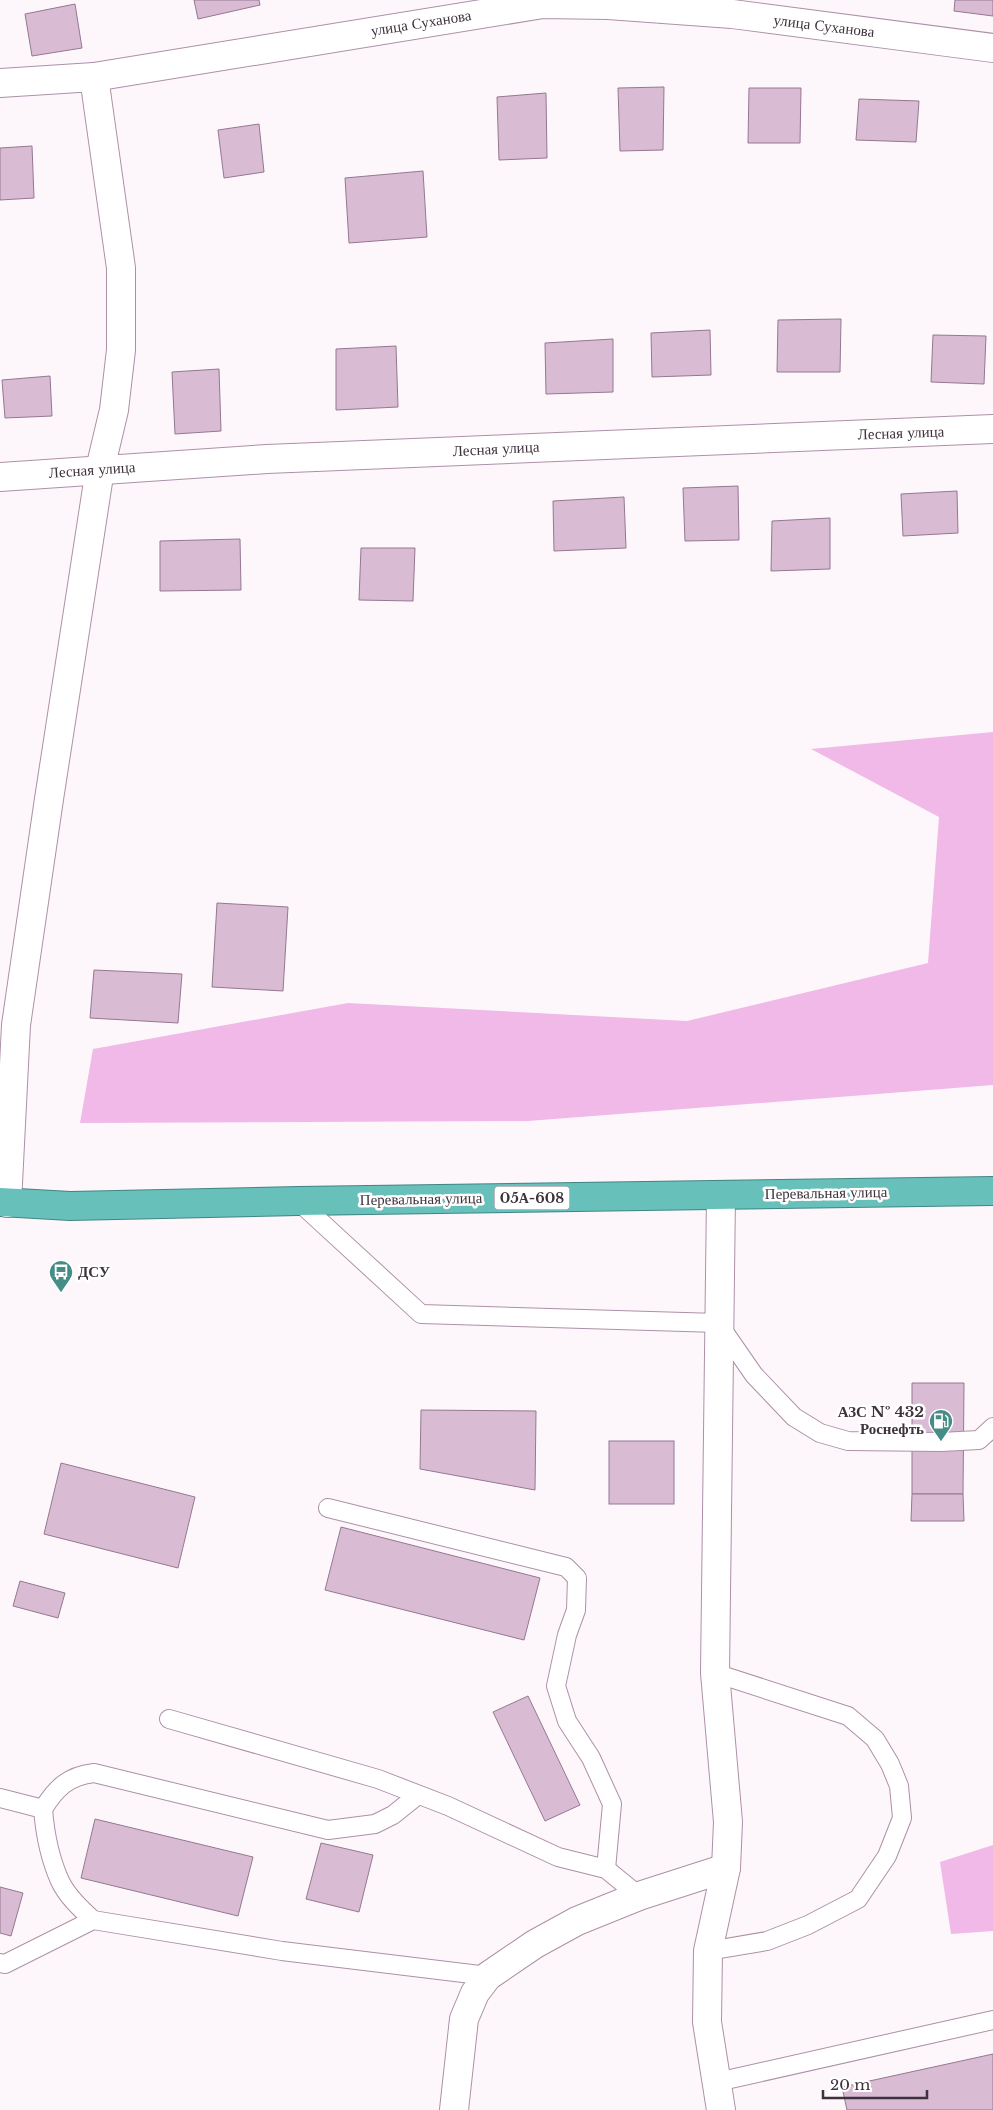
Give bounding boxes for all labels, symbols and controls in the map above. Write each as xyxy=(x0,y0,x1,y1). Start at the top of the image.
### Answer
street label: улица Суханова xyxy=(369,5,473,40)
street label: улица Суханова xyxy=(773,10,876,41)
street label: Лесная улица xyxy=(857,421,945,444)
street label: Лесная улица xyxy=(452,437,540,460)
street label: Лесная улица xyxy=(48,457,136,482)
street label: Перевальная улица xyxy=(765,1182,888,1203)
road number: 05А-608 xyxy=(494,1186,570,1210)
street label: Перевальная улица xyxy=(360,1188,483,1209)
bus stop icon: ДСУ xyxy=(48,1259,74,1293)
place label: ДСУ xyxy=(78,1262,110,1281)
place label: АЗС № 432 Роснефть xyxy=(838,1402,924,1438)
fuel station icon: АЗС № 432 Роснефть xyxy=(928,1408,954,1442)
scale bar xyxy=(823,2068,927,2100)
text: 20 m xyxy=(830,2075,870,2094)

